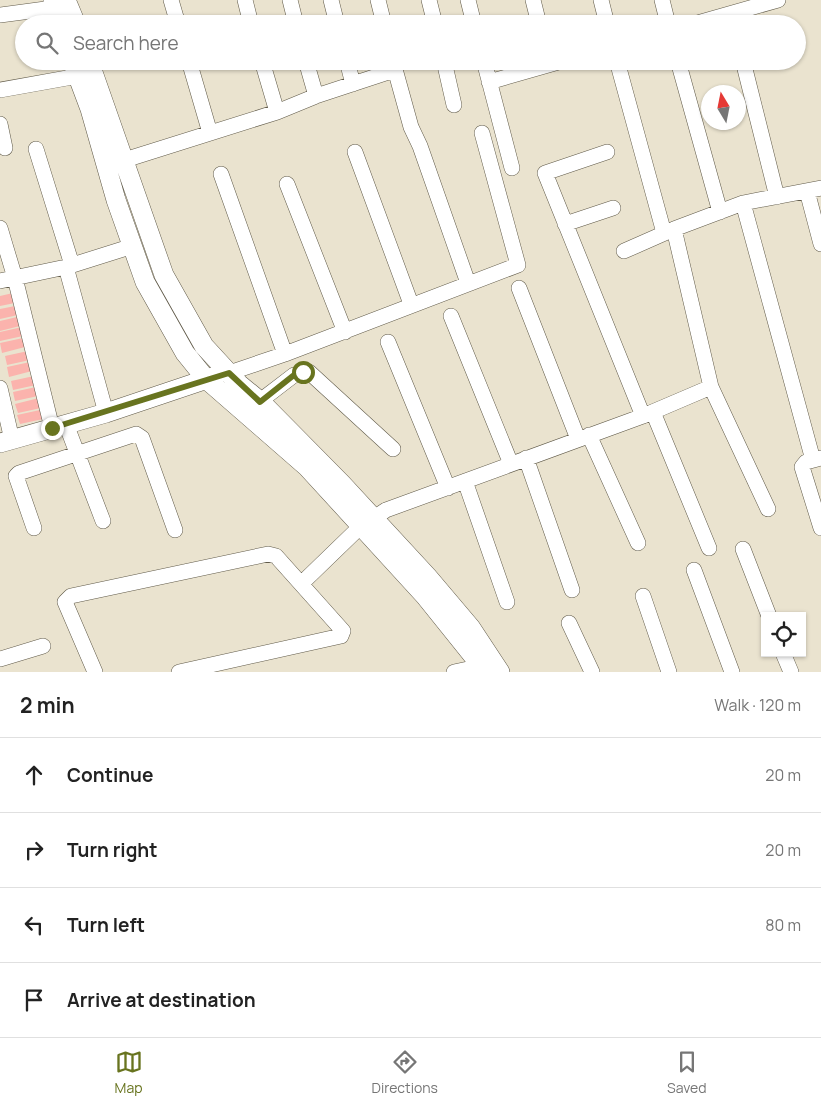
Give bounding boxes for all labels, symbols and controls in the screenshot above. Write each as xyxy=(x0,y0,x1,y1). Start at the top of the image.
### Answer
search box xyxy=(15,15,806,70)
icon: search xyxy=(33,29,61,57)
text: Search here xyxy=(73,30,179,56)
north arrow xyxy=(701,85,746,130)
route start xyxy=(292,361,315,384)
route end xyxy=(41,417,64,440)
map controls xyxy=(761,612,806,657)
button: locate xyxy=(761,612,806,657)
text: 2 min xyxy=(20,691,75,719)
text: Walk · 120 m xyxy=(714,694,801,716)
icon: ahead xyxy=(20,761,48,789)
text: Continue xyxy=(67,762,153,788)
text: 20 m xyxy=(765,764,801,786)
icon: right xyxy=(20,836,48,864)
text: Turn right xyxy=(67,837,157,863)
text: 20 m xyxy=(765,839,801,861)
icon: left xyxy=(20,911,48,939)
text: Turn left xyxy=(67,912,145,938)
text: 80 m xyxy=(765,914,801,936)
icon: arrive xyxy=(20,986,48,1014)
text: Arrive at destination xyxy=(67,987,256,1013)
tab: Map xyxy=(115,1048,143,1097)
tab: Directions xyxy=(372,1048,438,1097)
tab: Saved xyxy=(667,1048,706,1097)

